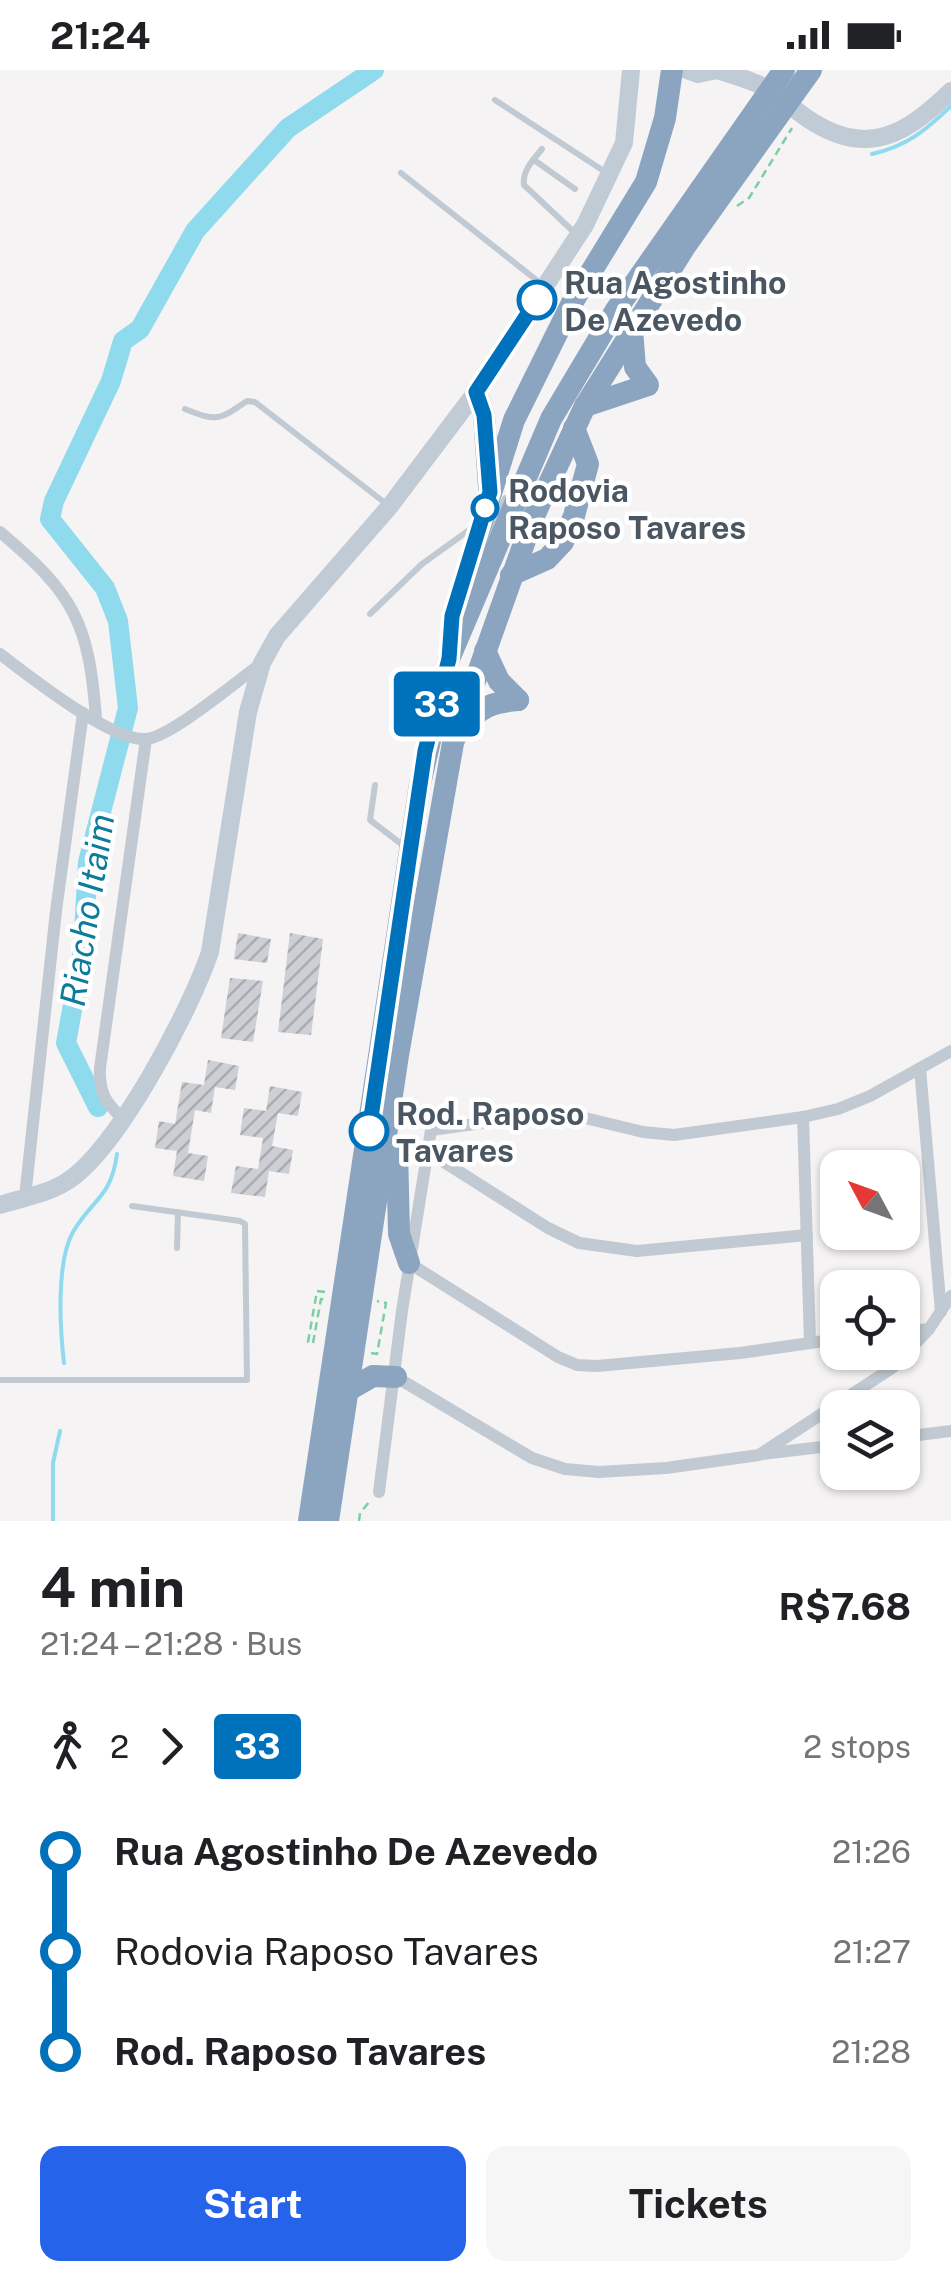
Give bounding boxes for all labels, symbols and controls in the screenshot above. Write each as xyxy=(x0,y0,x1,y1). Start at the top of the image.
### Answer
text: 21:24 xyxy=(50,13,150,58)
place label: Rua Agostinho De Azevedo xyxy=(564,264,786,338)
marker: Rua Agostinho De Azevedo xyxy=(518,281,556,319)
place label: Rodovia Raposo Tavares xyxy=(508,472,746,546)
marker: Rodovia Raposo Tavares xyxy=(472,495,498,521)
line badge: 33 xyxy=(392,672,482,736)
text: 33 xyxy=(414,684,460,725)
water label: Riacho Itaim xyxy=(52,811,122,1009)
place label: Rod. Raposo Tavares xyxy=(396,1095,584,1169)
marker: Rod. Raposo Tavares xyxy=(350,1112,388,1150)
north arrow xyxy=(820,1150,920,1250)
map controls xyxy=(820,1150,920,1490)
button: locate xyxy=(820,1270,920,1370)
button: layers xyxy=(820,1390,920,1490)
text: 4 min xyxy=(40,1555,185,1619)
text: R$7.68 xyxy=(779,1584,911,1629)
text: 21:24 – 21:28 · Bus xyxy=(40,1625,302,1662)
icon: walk xyxy=(40,1719,95,1774)
icon: forward xyxy=(144,1719,199,1774)
text: 33 xyxy=(234,1726,281,1767)
text: 2 xyxy=(110,1728,129,1765)
text: 2 stops xyxy=(803,1728,911,1765)
text: Rua Agostinho De Azevedo xyxy=(114,1829,598,1874)
text: 21:26 xyxy=(832,1833,911,1870)
text: Rodovia Raposo Tavares xyxy=(114,1929,539,1974)
text: 21:27 xyxy=(833,1933,911,1970)
text: Rod. Raposo Tavares xyxy=(114,2029,486,2074)
text: 21:28 xyxy=(831,2033,911,2070)
button: Start xyxy=(40,2146,466,2261)
button: Tickets xyxy=(486,2146,911,2261)

